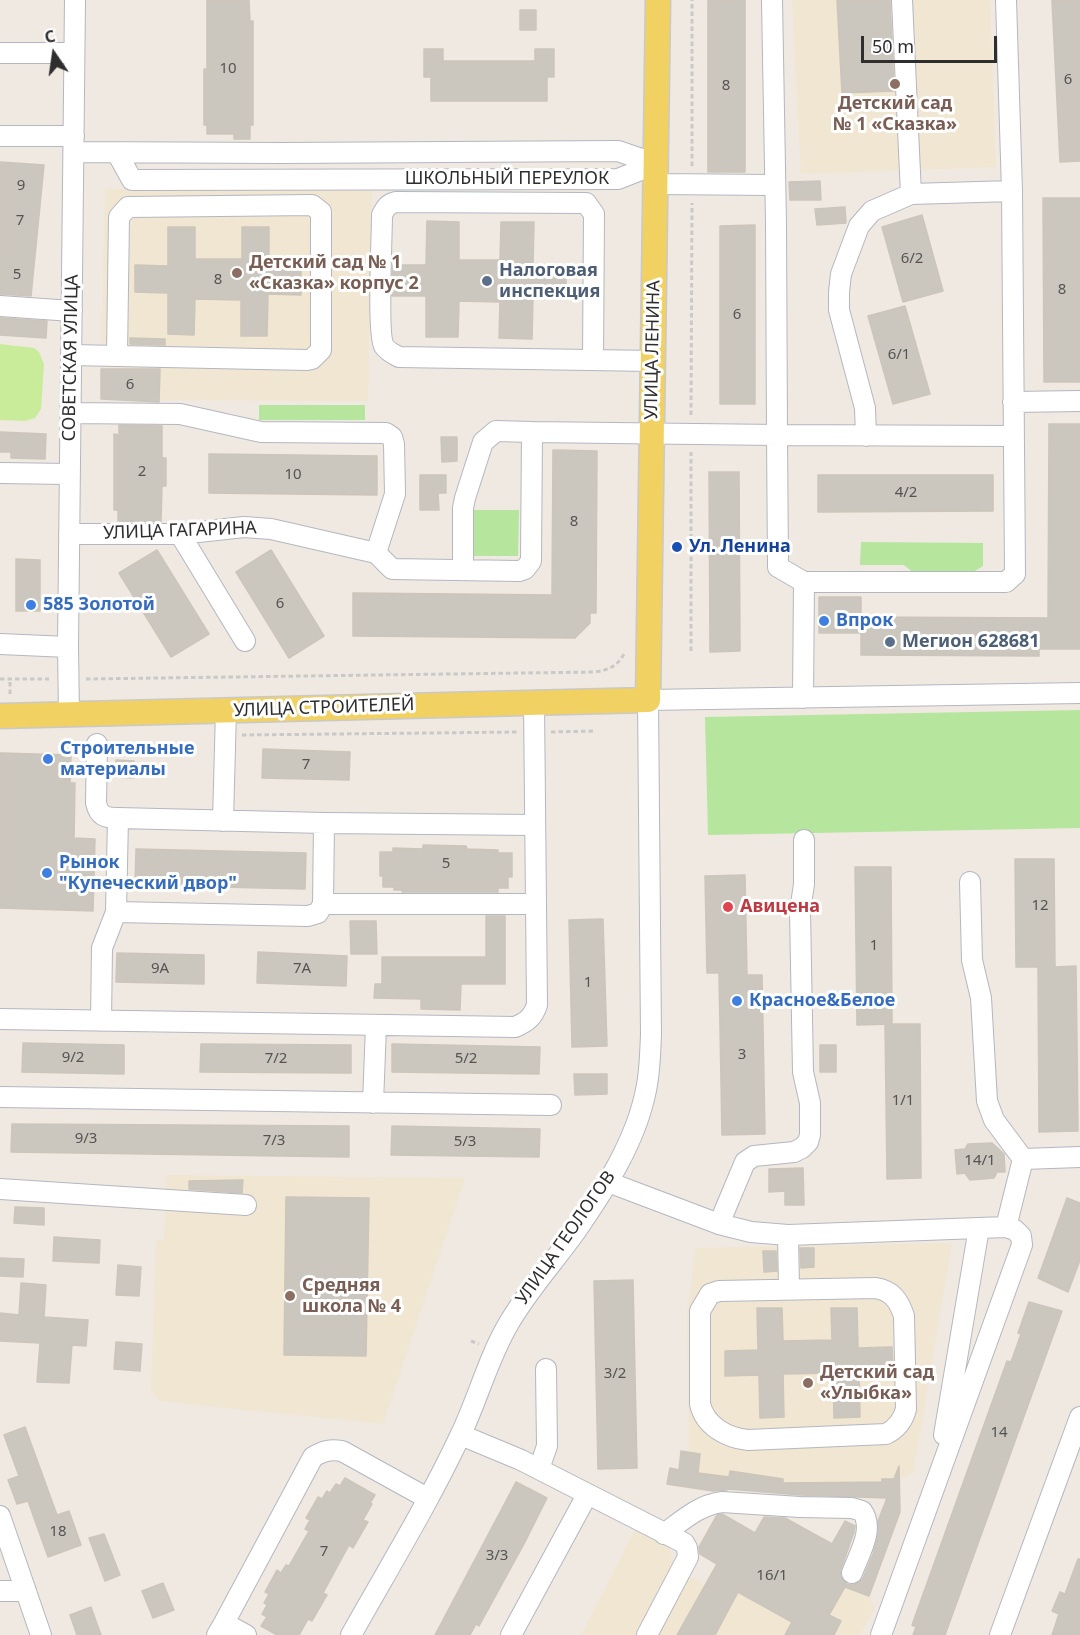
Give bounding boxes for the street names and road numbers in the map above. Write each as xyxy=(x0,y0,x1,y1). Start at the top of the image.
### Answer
street label: ШКОЛЬНЫЙ ПЕРЕУЛОК xyxy=(405,168,609,190)
street label: СОВЕТСКАЯ УЛИЦА xyxy=(59,274,83,442)
street label: УЛИЦА ЛЕНИНА xyxy=(641,280,665,420)
street label: УЛИЦА ГАГАРИНА xyxy=(103,518,257,544)
street label: УЛИЦА СТРОИТЕЛЕЙ xyxy=(233,694,415,722)
street label: УЛИЦА ГЕОЛОГОВ xyxy=(512,1167,620,1309)

